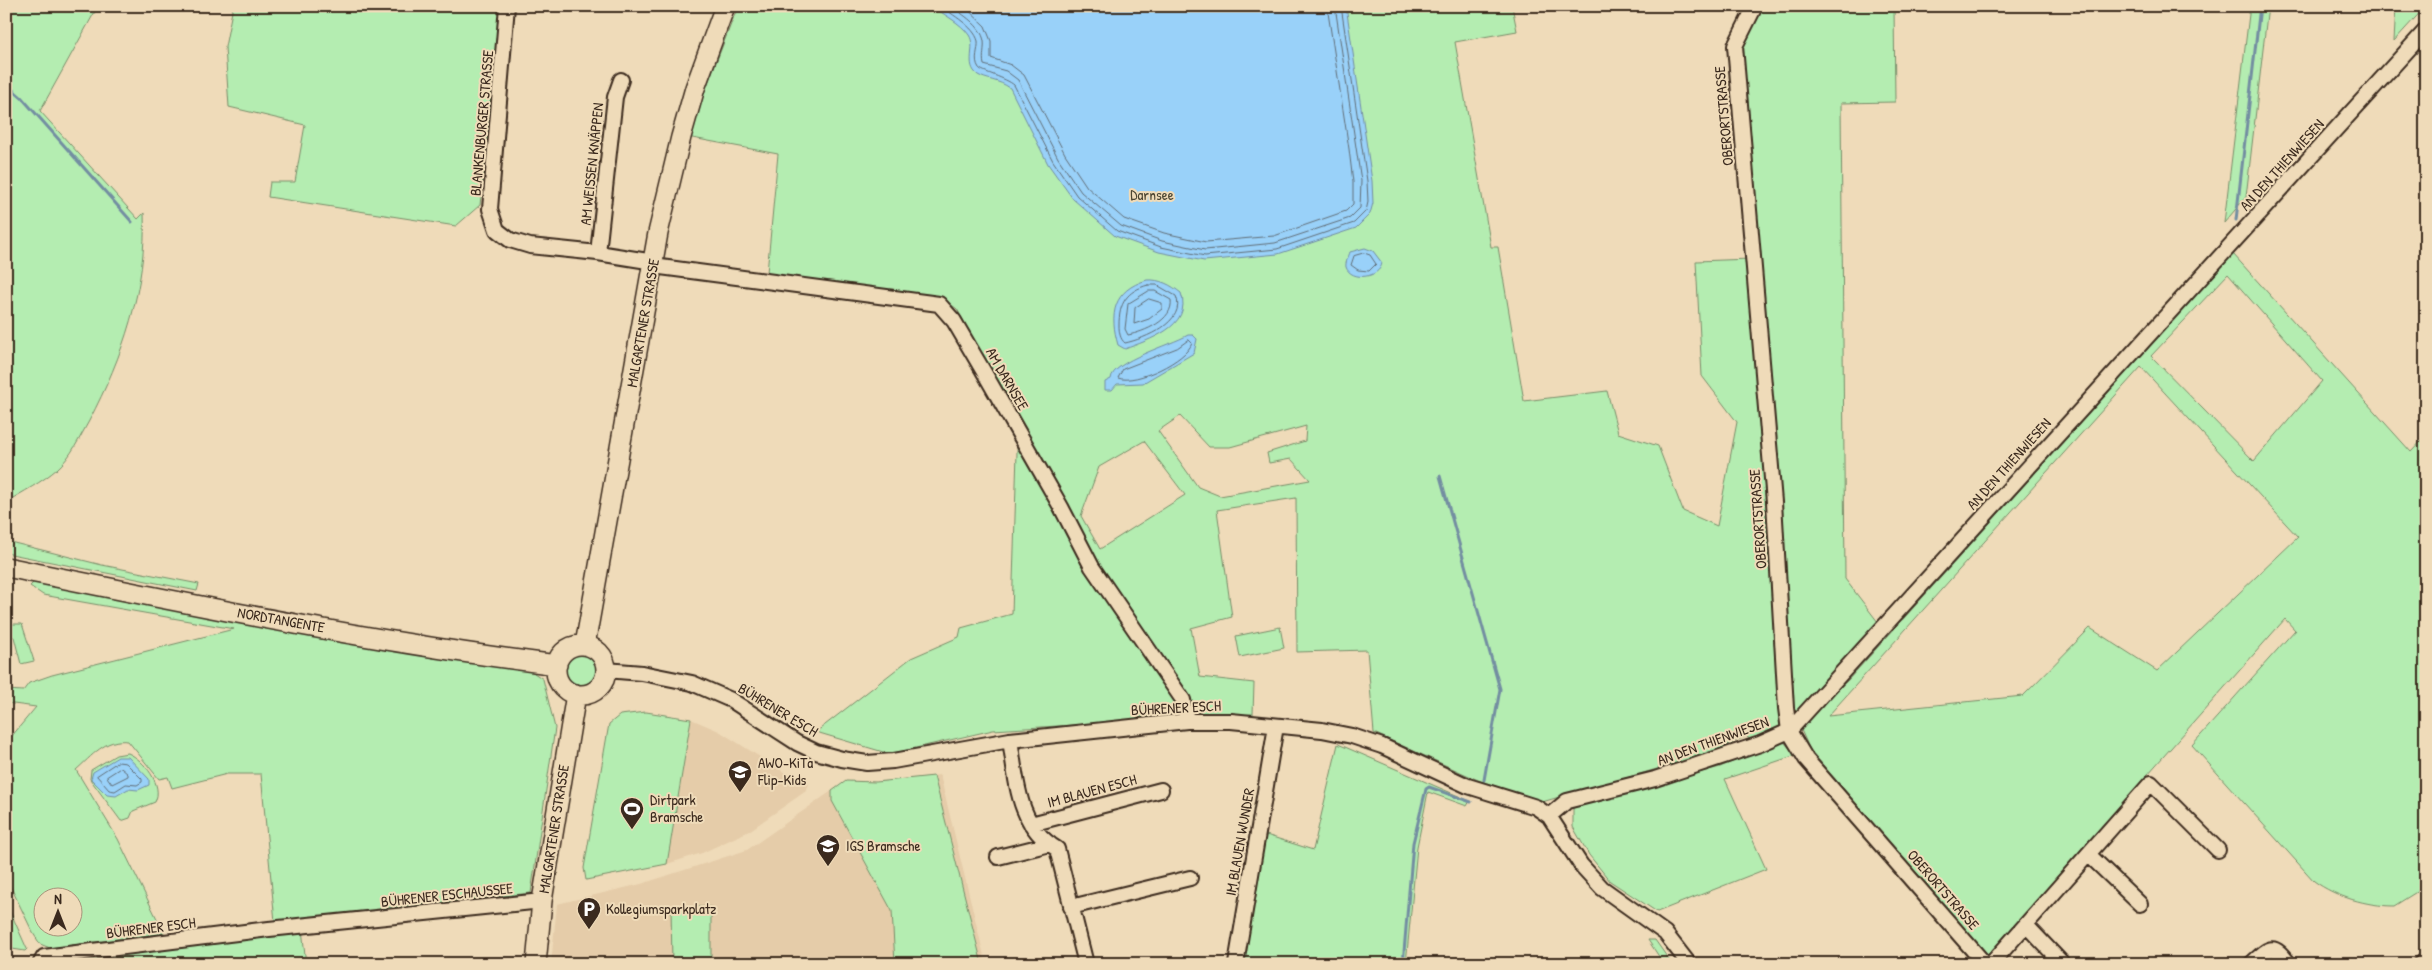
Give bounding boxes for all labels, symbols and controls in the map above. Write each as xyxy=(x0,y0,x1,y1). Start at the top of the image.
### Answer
street label: BLANKENBURGER STRASSE xyxy=(465,49,498,197)
street label: OBERORTSTRASSE xyxy=(1709,65,1738,167)
street label: AM WEISSEN KNÄPPEN xyxy=(575,102,608,226)
street label: AN DEN THIENWIESEN xyxy=(2235,114,2329,215)
park label: Darnsee xyxy=(1130,184,1174,205)
street label: MALGARTENER STRASSE xyxy=(621,257,664,389)
street label: AM DARNSEE xyxy=(981,344,1034,414)
street label: AN DEN THIENWIESEN xyxy=(1962,413,2056,514)
street label: OBERORTSTRASSE xyxy=(1744,468,1771,570)
street label: NORDTANGENTE xyxy=(236,602,327,638)
street label: BÜHRENER ESCH xyxy=(734,677,822,742)
street label: BÜHRENER ESCH xyxy=(1131,695,1221,720)
street label: AN DEN THIENWIESEN xyxy=(1654,711,1771,770)
place label: AWO-KiTa Flip-Kids xyxy=(757,752,813,790)
school or university icon: AWO-KiTa Flip-Kids xyxy=(727,759,753,793)
street label: MALGARTENER STRASSE xyxy=(533,763,574,895)
street label: IM BLAUEN ESCH xyxy=(1045,769,1139,812)
street label: IM BLAUEN WUNDER xyxy=(1220,786,1259,897)
place label: Dirtpark Bramsche xyxy=(650,789,703,827)
sports icon: Dirtpark Bramsche xyxy=(619,796,645,830)
school or university icon: IGS Bramsche xyxy=(815,833,841,867)
place label: IGS Bramsche xyxy=(846,835,920,856)
street label: OBERORTSTRASSE xyxy=(1903,845,1984,935)
street label: BÜHRENER ESCHAUSSEE xyxy=(380,877,514,912)
north arrow xyxy=(32,888,82,938)
text: N xyxy=(54,889,62,908)
parking icon: Kollegiumsparkplatz xyxy=(576,896,602,930)
place label: Kollegiumsparkplatz xyxy=(606,898,717,919)
street label: BÜHRENER ESCH xyxy=(105,912,197,943)

